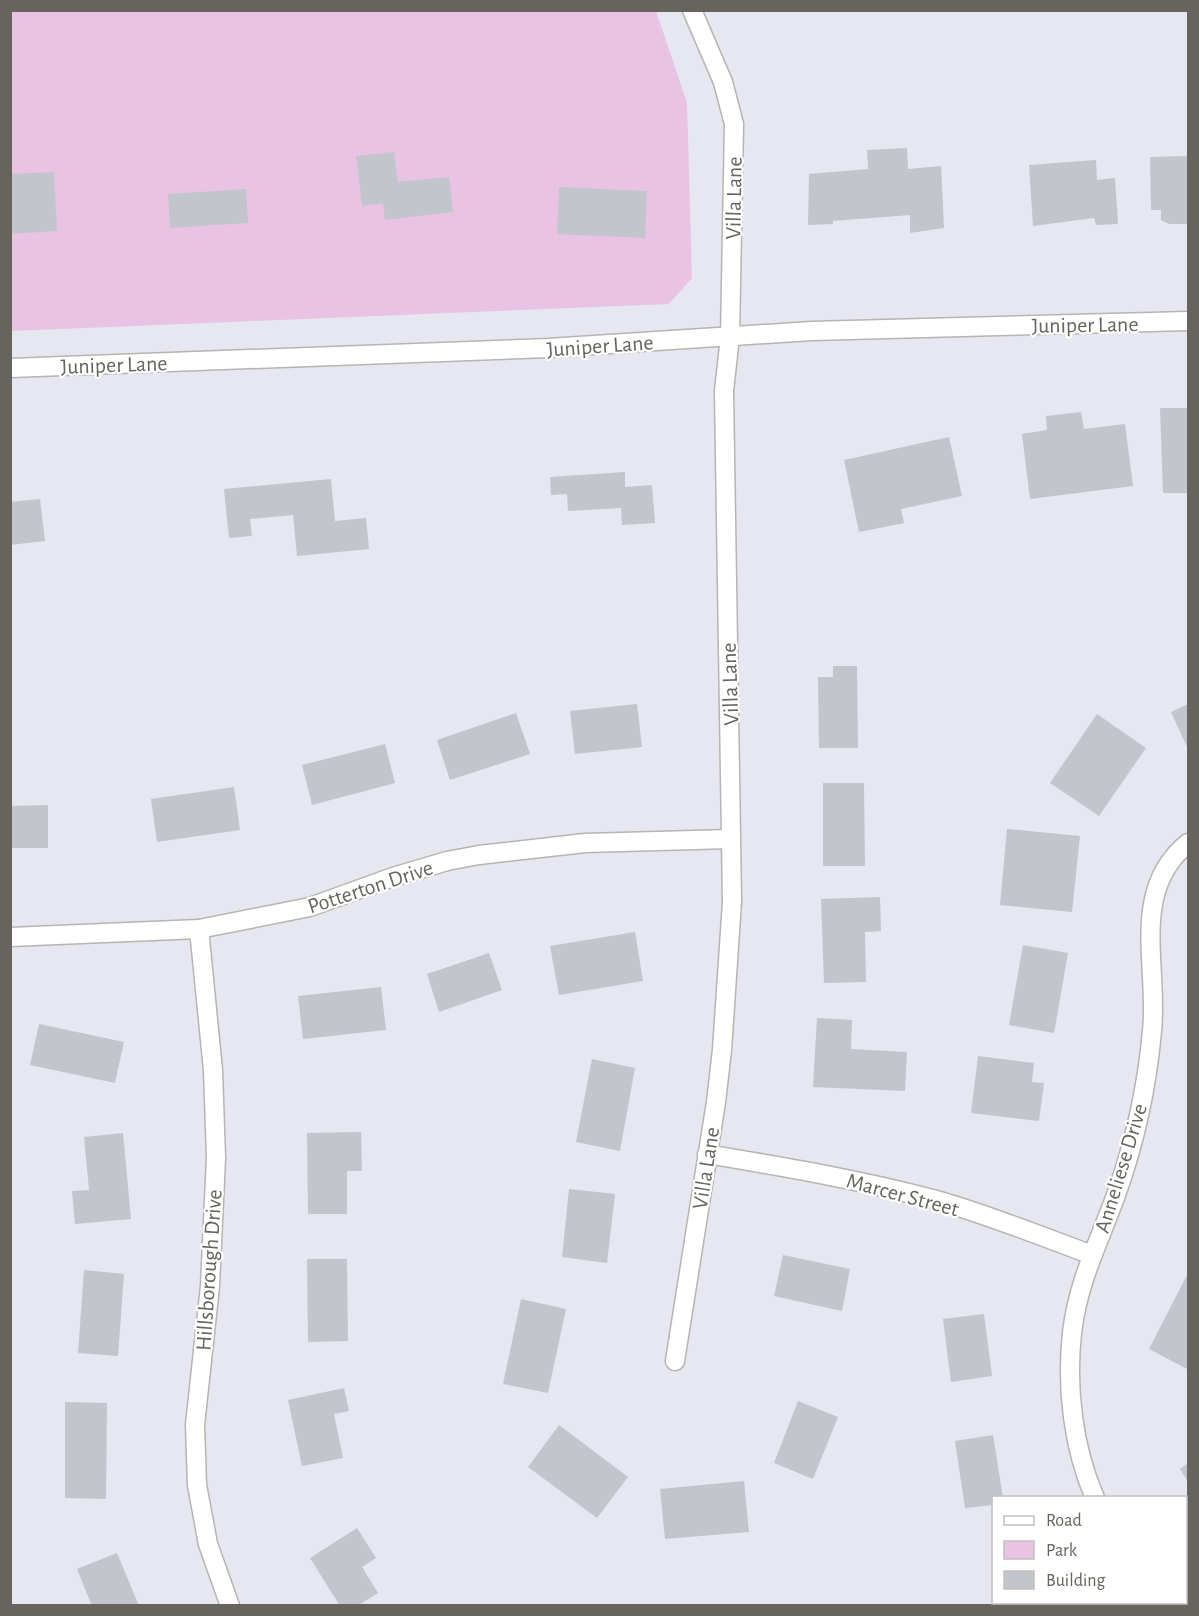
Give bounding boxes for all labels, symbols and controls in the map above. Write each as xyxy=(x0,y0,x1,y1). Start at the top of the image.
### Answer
street label: Villa Lane xyxy=(722,156,746,240)
street label: Juniper Lane xyxy=(1031,313,1139,337)
street label: Juniper Lane xyxy=(546,331,654,361)
street label: Juniper Lane xyxy=(60,352,168,378)
street label: Villa Lane xyxy=(718,642,742,726)
street label: Potterton Drive xyxy=(305,856,436,918)
street label: Anneliese Drive xyxy=(1091,1101,1151,1235)
street label: Villa Lane xyxy=(689,1125,723,1211)
street label: Marcer Street xyxy=(844,1169,961,1221)
street label: Hillsborough Drive xyxy=(192,1189,226,1352)
legend xyxy=(992,1496,1187,1604)
text: Road xyxy=(1046,1512,1082,1530)
text: Park xyxy=(1046,1542,1078,1560)
text: Building xyxy=(1046,1572,1106,1590)

